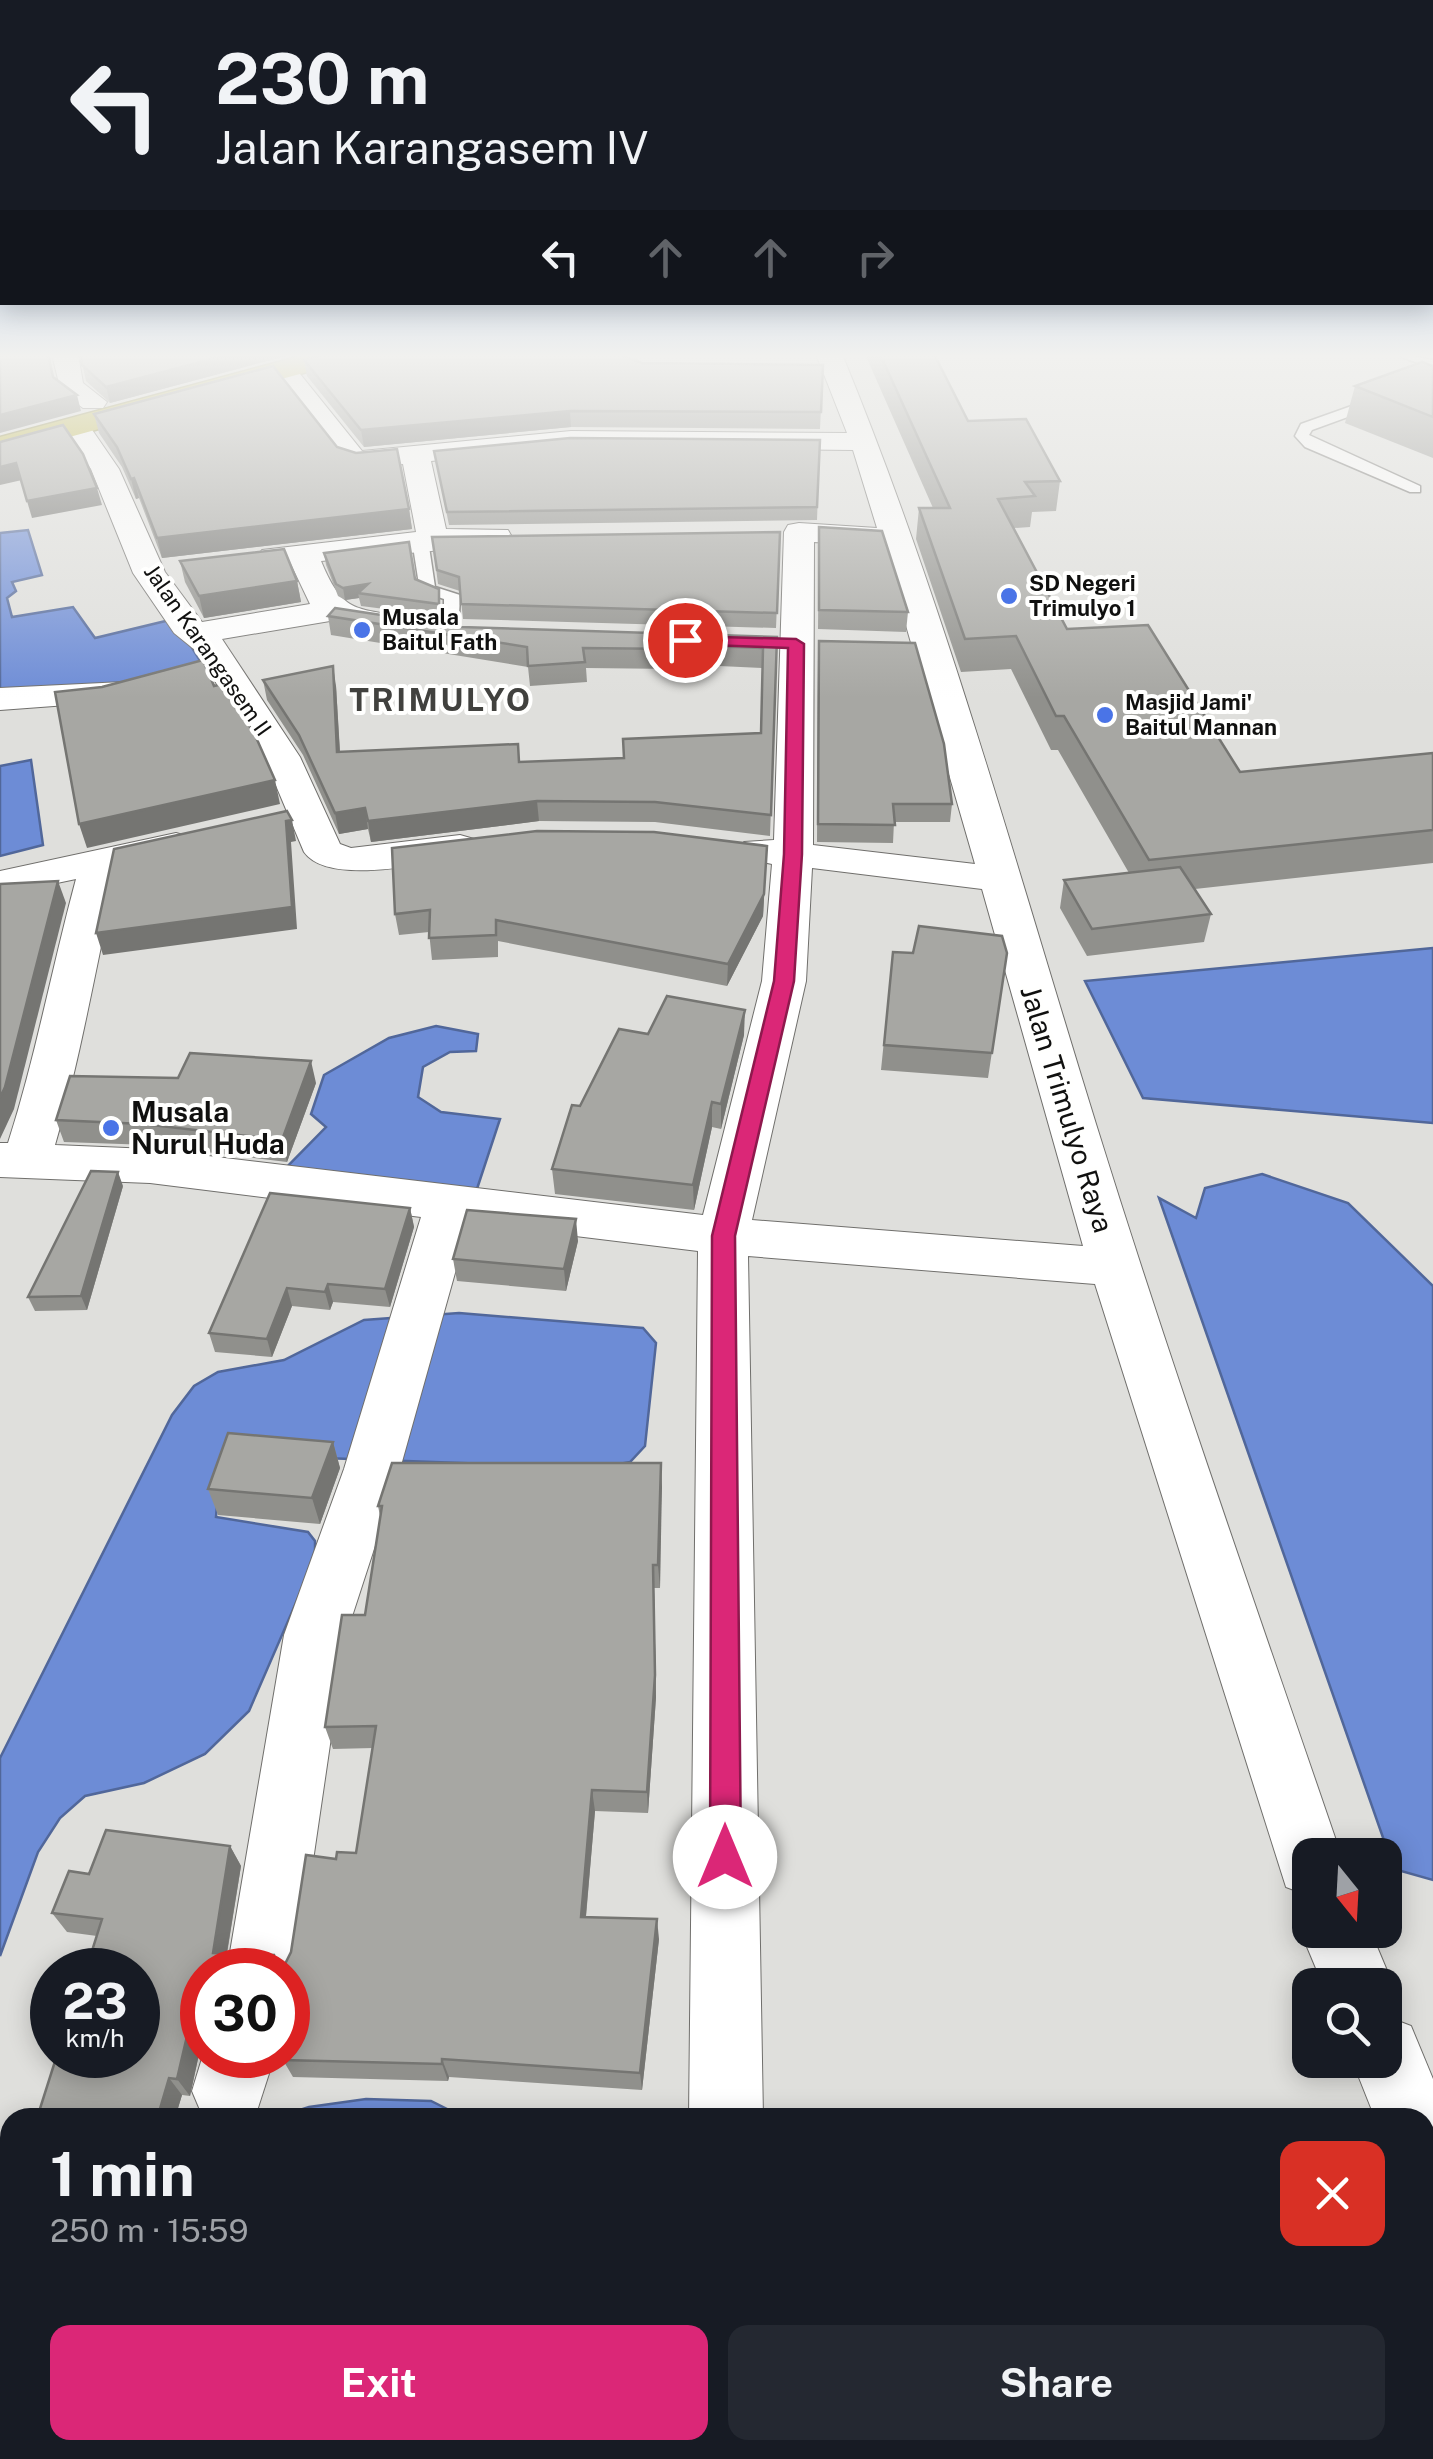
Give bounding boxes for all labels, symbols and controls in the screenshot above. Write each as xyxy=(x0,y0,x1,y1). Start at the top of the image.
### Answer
text: 230 m xyxy=(215,37,429,120)
icon: left xyxy=(50,40,180,170)
text: Jalan Karangasem IV xyxy=(215,121,649,174)
icon: left xyxy=(533,230,588,285)
icon: ahead xyxy=(638,230,693,285)
icon: ahead xyxy=(743,230,798,285)
icon: right xyxy=(848,230,903,285)
street label: Jalan Karangasem II xyxy=(139,559,277,741)
place label: SD Negeri Trimulyo 1 xyxy=(1029,570,1136,621)
marker: SD Negeri Trimulyo 1 xyxy=(998,585,1020,607)
pin xyxy=(643,598,728,683)
place label: Musala Baitul Fath xyxy=(382,604,497,655)
icon: arrive xyxy=(658,613,713,668)
marker: Musala Baitul Fath xyxy=(351,619,373,641)
district label: TRIMULYO xyxy=(349,681,533,718)
place label: Masjid Jami' Baitul Mannan xyxy=(1125,689,1277,740)
marker: Masjid Jami' Baitul Mannan xyxy=(1094,704,1116,726)
street label: Jalan Trimulyo Raya xyxy=(1014,981,1121,1236)
place label: Musala Nurul Huda xyxy=(131,1095,285,1160)
marker: Musala Nurul Huda xyxy=(100,1117,122,1139)
position arrow xyxy=(673,1805,777,1909)
north arrow xyxy=(1292,1838,1402,1948)
map controls xyxy=(1292,1838,1402,2078)
speed limit sign: 30 xyxy=(180,1948,310,2078)
button: search xyxy=(1292,1968,1402,2078)
text: 23 xyxy=(62,1971,128,2030)
text: km/h xyxy=(66,2023,124,2053)
text: 1 min xyxy=(50,2139,195,2210)
button: close xyxy=(1280,2141,1385,2246)
text: 250 m · 15:59 xyxy=(50,2212,249,2249)
button: Exit xyxy=(50,2325,708,2440)
button: Share xyxy=(728,2325,1385,2440)

